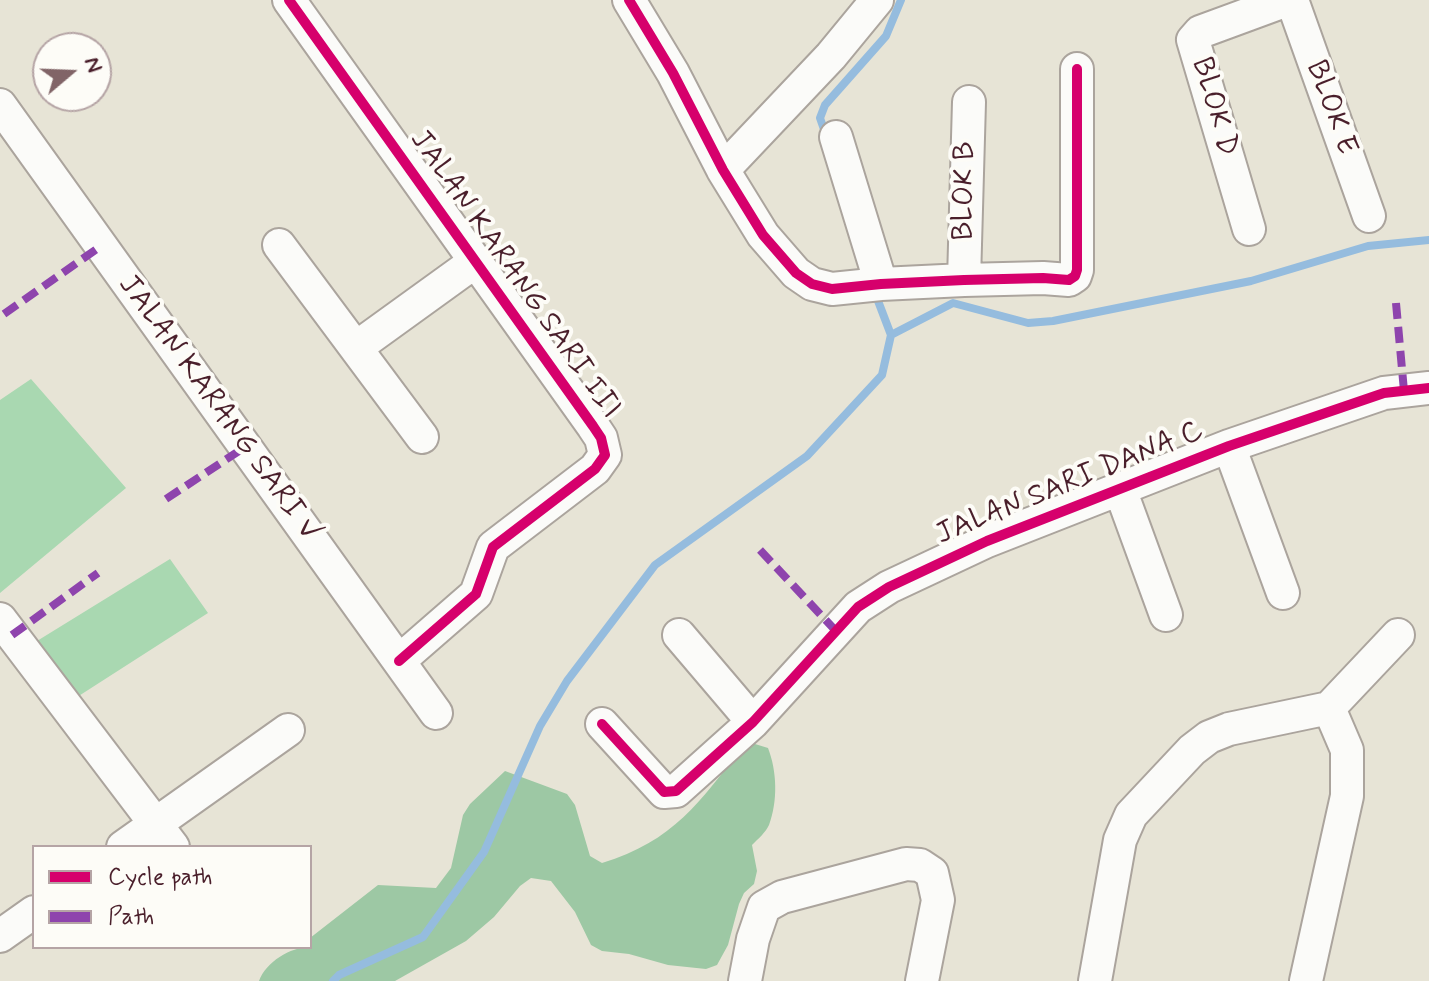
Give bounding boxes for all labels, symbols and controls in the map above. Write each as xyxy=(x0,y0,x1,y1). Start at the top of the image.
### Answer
north arrow xyxy=(32,32,112,112)
text: N xyxy=(77,53,108,76)
street label: BLOK D xyxy=(1182,53,1244,161)
street label: BLOK E xyxy=(1296,56,1364,160)
street label: JALAN KARANG SARI III xyxy=(401,124,627,426)
street label: BLOK B xyxy=(947,141,985,241)
street label: JALAN KARANG SARI V xyxy=(109,269,327,549)
street label: JALAN SARI DANA C xyxy=(931,414,1209,554)
legend xyxy=(32,845,312,949)
text: Cycle path xyxy=(108,862,213,893)
text: Path xyxy=(108,902,154,933)

